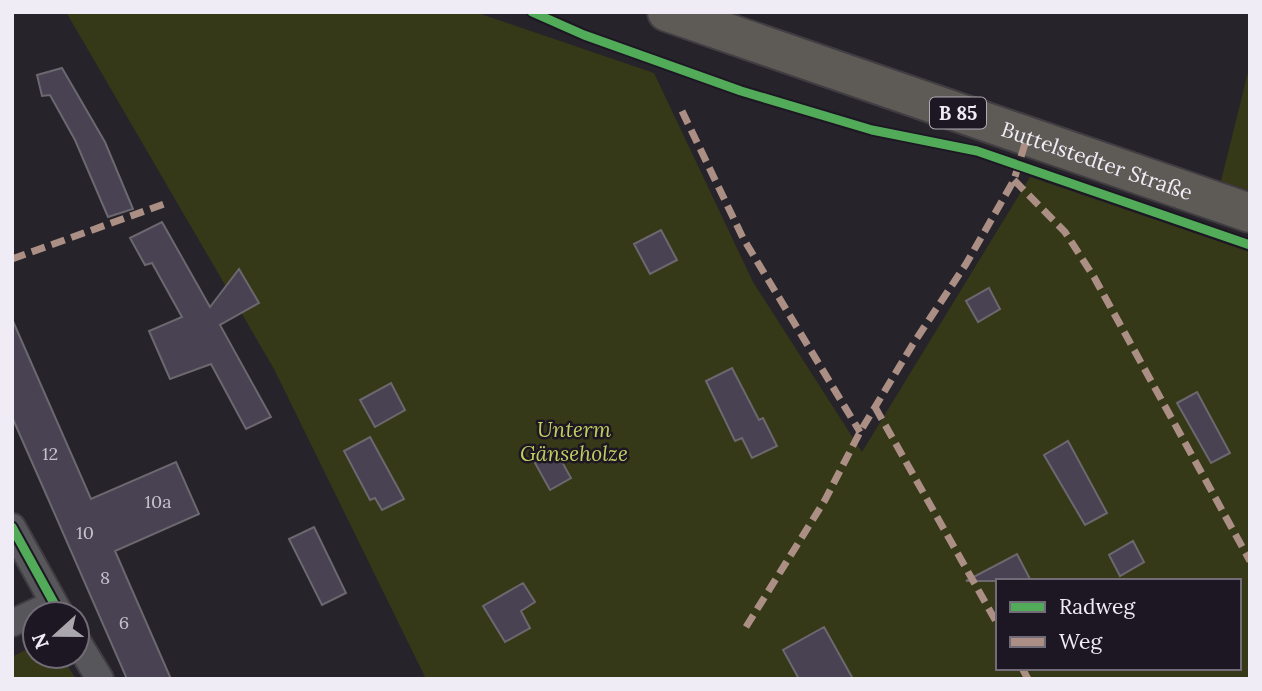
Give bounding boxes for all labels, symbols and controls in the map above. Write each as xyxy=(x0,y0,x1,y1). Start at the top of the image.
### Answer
road number: B 85 xyxy=(930,97,986,128)
street label: Buttelstedter Straße xyxy=(998,115,1196,206)
park label: Unterm Gänseholze xyxy=(520,416,628,467)
house number: 12 xyxy=(42,442,58,465)
house number: 10a xyxy=(144,490,172,513)
house number: 10 xyxy=(76,521,94,544)
house number: 8 xyxy=(100,566,110,589)
legend xyxy=(996,579,1241,670)
text: Radweg xyxy=(1059,593,1135,620)
north arrow xyxy=(21,600,91,670)
house number: 6 xyxy=(119,611,129,634)
text: Weg xyxy=(1059,628,1102,655)
text: N xyxy=(26,630,54,652)

